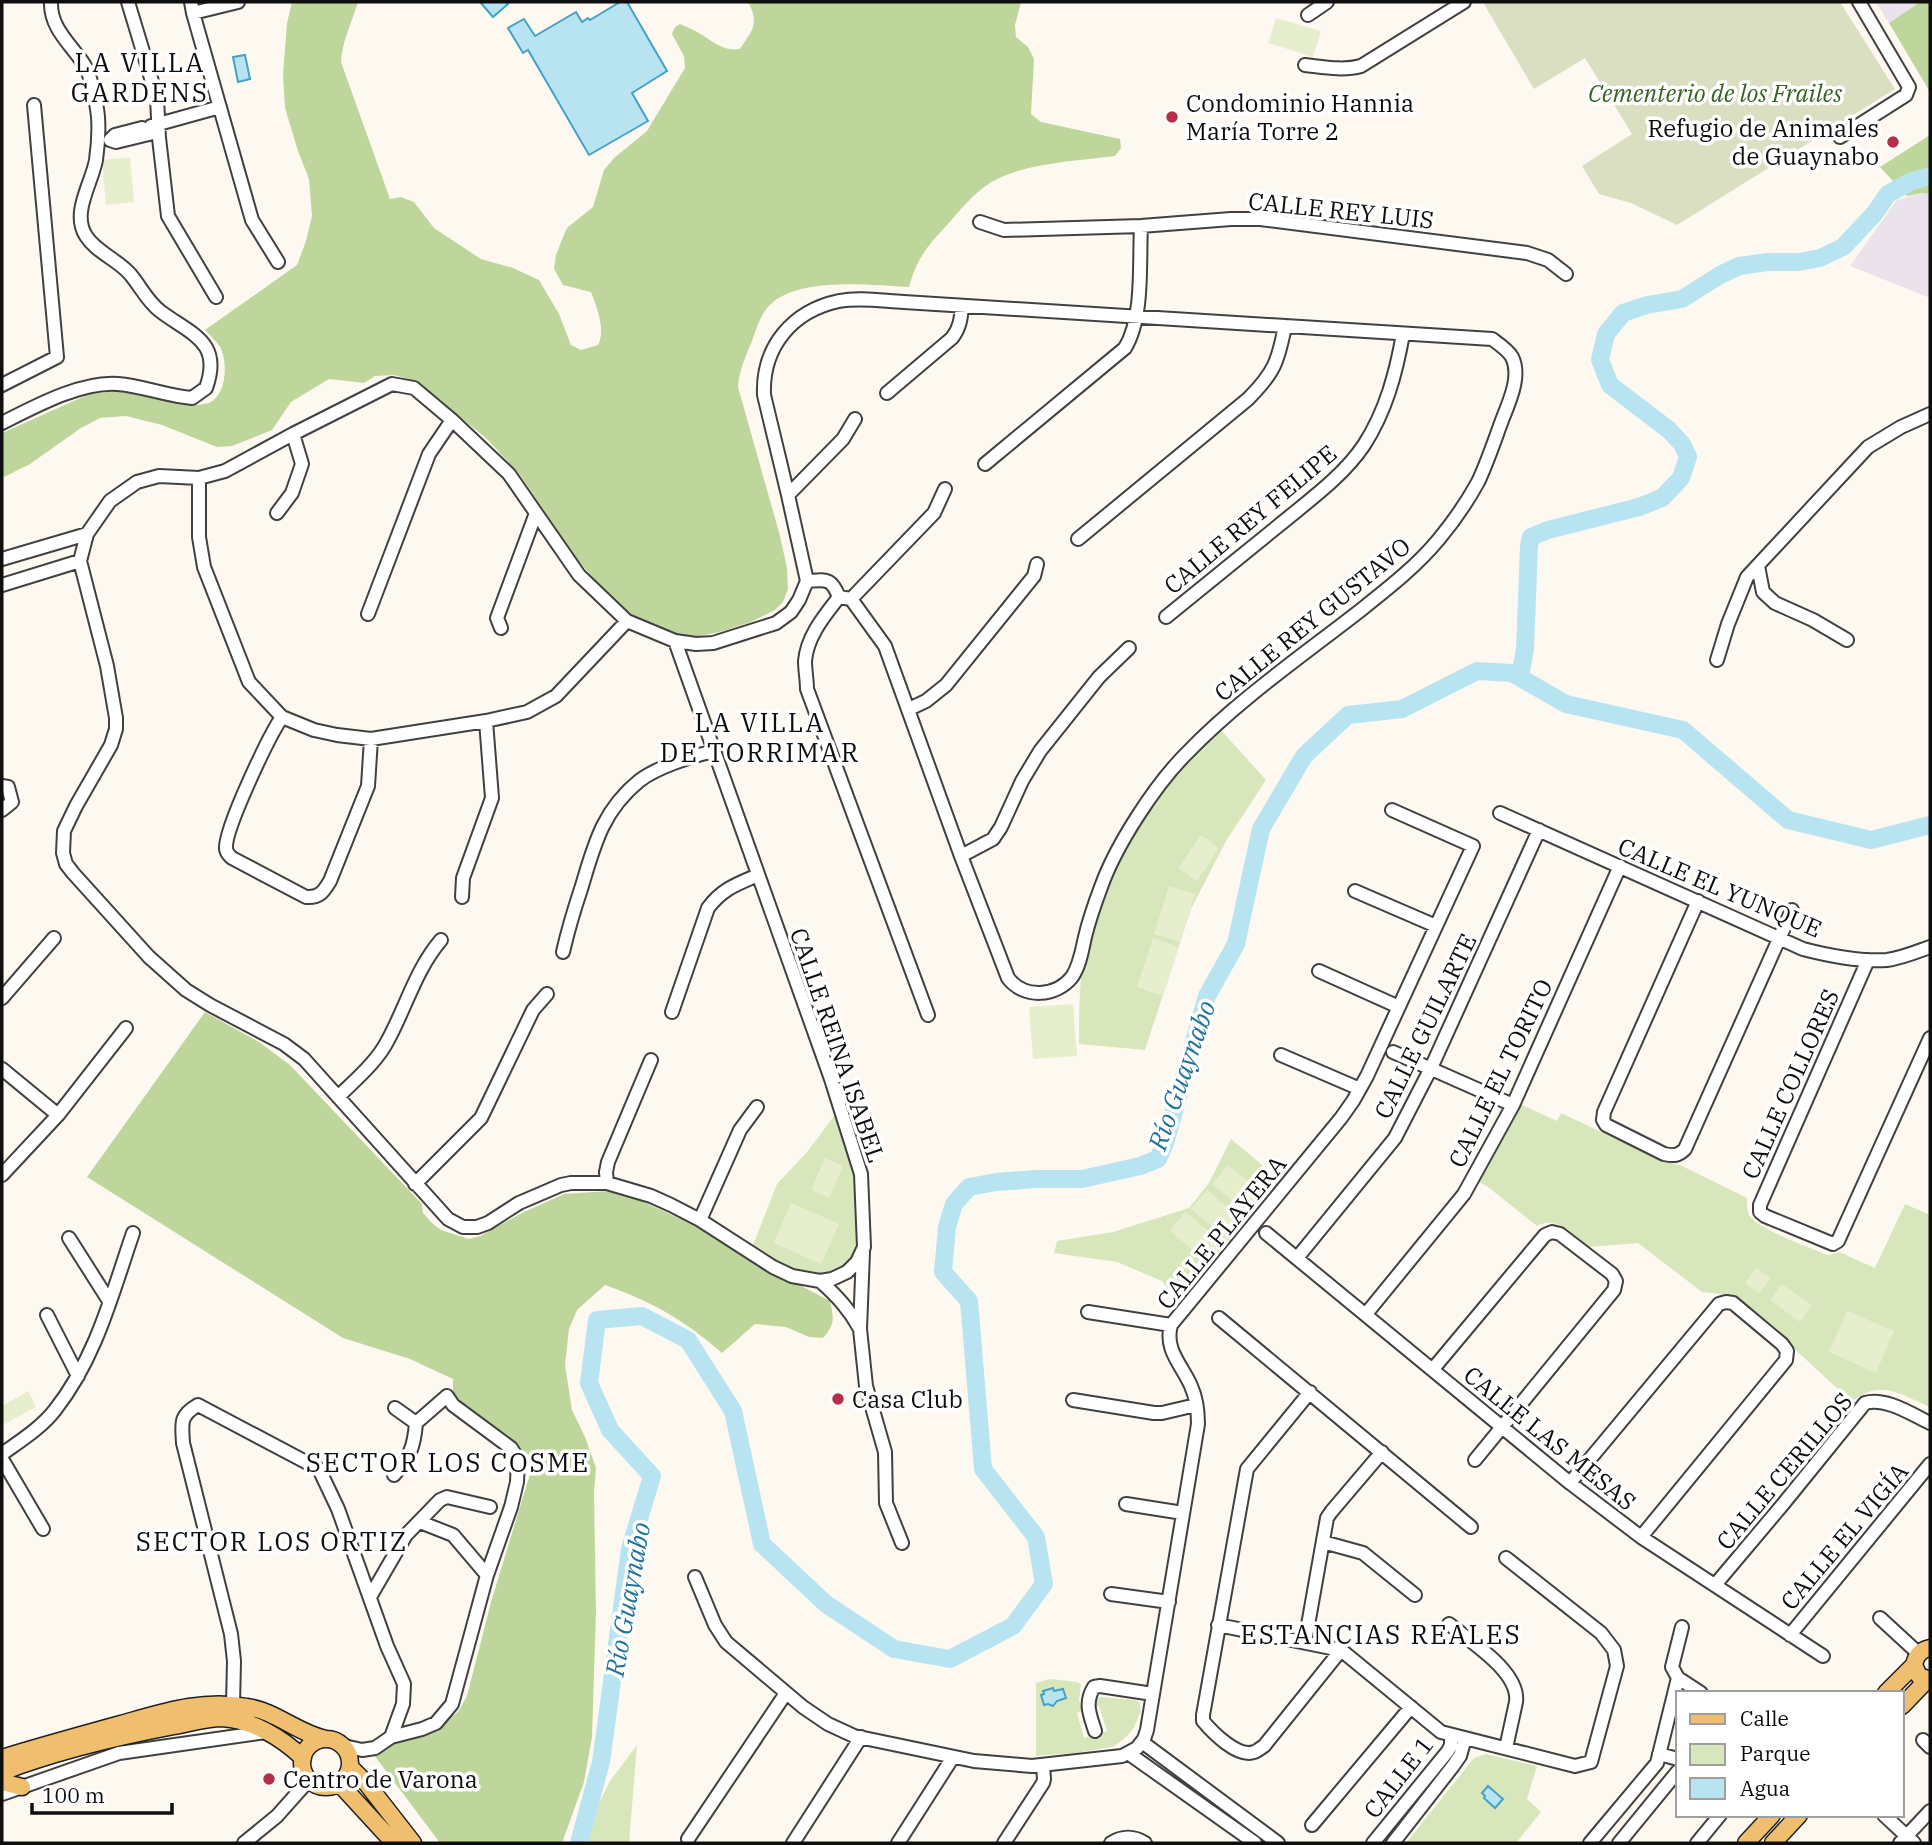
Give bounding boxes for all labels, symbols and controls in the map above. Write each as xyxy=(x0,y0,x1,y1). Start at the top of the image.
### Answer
district label: LA VILLA GARDENS xyxy=(71,45,209,109)
park label: Cementerio de los Frailes xyxy=(1588,77,1842,109)
place label: Condominio Hannia María Torre 2 xyxy=(1186,87,1414,147)
marker: Condominio Hannia María Torre 2 xyxy=(1164,109,1180,125)
place label: Refugio de Animales de Guaynabo xyxy=(1647,112,1879,172)
marker: Refugio de Animales de Guaynabo xyxy=(1885,134,1901,150)
street label: CALLE REY LUIS xyxy=(1247,184,1435,236)
street label: CALLE REY FELIPE xyxy=(1157,437,1343,601)
street label: CALLE REY GUSTAVO xyxy=(1207,530,1417,708)
district label: LA VILLA DE TORRIMAR xyxy=(660,705,860,769)
street label: CALLE EL YUNQUE xyxy=(1613,830,1827,944)
street label: CALLE REINA ISABEL xyxy=(783,924,893,1166)
street label: CALLE GUILARTE xyxy=(1366,928,1484,1124)
street label: CALLE EL TORITO xyxy=(1440,973,1560,1173)
street label: CALLE COLLORES xyxy=(1734,984,1846,1184)
water label: Río Guaynabo xyxy=(1139,996,1222,1155)
street label: CALLE PLAYERA xyxy=(1149,1148,1293,1316)
street label: CALLE LAS MESAS xyxy=(1457,1359,1643,1517)
place label: Casa Club xyxy=(852,1383,963,1415)
street label: CALLE CERILLOS xyxy=(1709,1386,1859,1556)
marker: Casa Club xyxy=(830,1391,846,1407)
district label: SECTOR LOS COSME xyxy=(306,1445,590,1479)
street label: CALLE EL VIGÍA xyxy=(1773,1455,1915,1616)
water label: Río Guaynabo xyxy=(597,1519,657,1680)
district label: SECTOR LOS ORTIZ xyxy=(136,1524,408,1558)
district label: ESTANCIAS REALES xyxy=(1240,1617,1522,1651)
legend xyxy=(1676,1691,1904,1817)
text: Calle xyxy=(1740,1704,1789,1732)
street label: CALLE 1 xyxy=(1356,1730,1440,1824)
text: Parque xyxy=(1740,1739,1810,1767)
place label: Centro de Varona xyxy=(283,1763,478,1795)
marker: Centro de Varona xyxy=(261,1771,277,1787)
scale bar xyxy=(32,1772,172,1816)
text: Agua xyxy=(1740,1774,1790,1802)
text: 100 m xyxy=(42,1781,105,1809)

